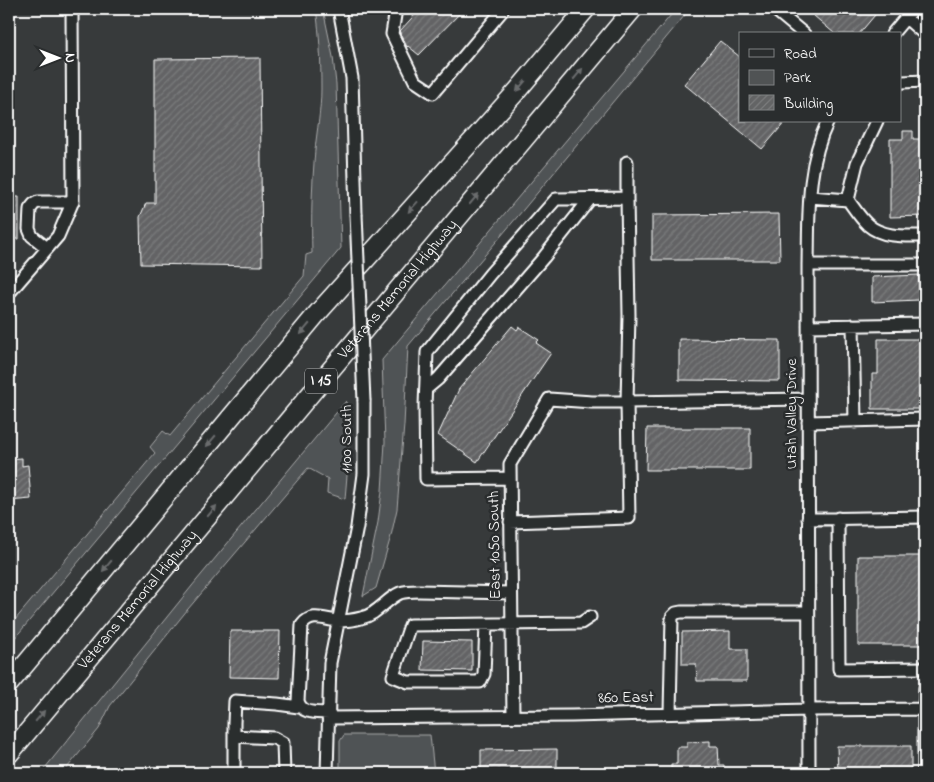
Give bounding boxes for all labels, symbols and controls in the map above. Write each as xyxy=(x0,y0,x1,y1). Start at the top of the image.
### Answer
north arrow xyxy=(32,32,82,82)
legend xyxy=(739,32,902,122)
text: Road xyxy=(784,43,817,65)
text: N xyxy=(59,53,80,63)
text: Park xyxy=(784,67,812,89)
one-way arrow xyxy=(573,68,584,81)
one-way arrow xyxy=(515,80,527,92)
text: Building xyxy=(783,93,833,116)
one-way arrow xyxy=(468,193,479,205)
one-way arrow xyxy=(407,201,419,213)
street label: Veterans Memorial Highway xyxy=(332,214,464,365)
one-way arrow xyxy=(299,322,310,335)
street label: Utah Valley Drive xyxy=(780,358,804,469)
road number: I 15 xyxy=(305,368,337,394)
street label: 1100 South xyxy=(335,405,359,473)
one-way arrow xyxy=(205,435,216,448)
street label: East 1050 South xyxy=(482,491,508,599)
one-way arrow xyxy=(206,505,217,517)
street label: Veterans Memorial Highway xyxy=(72,525,204,676)
one-way arrow xyxy=(101,560,112,573)
street label: 860 East xyxy=(598,686,655,710)
one-way arrow xyxy=(34,710,45,722)

